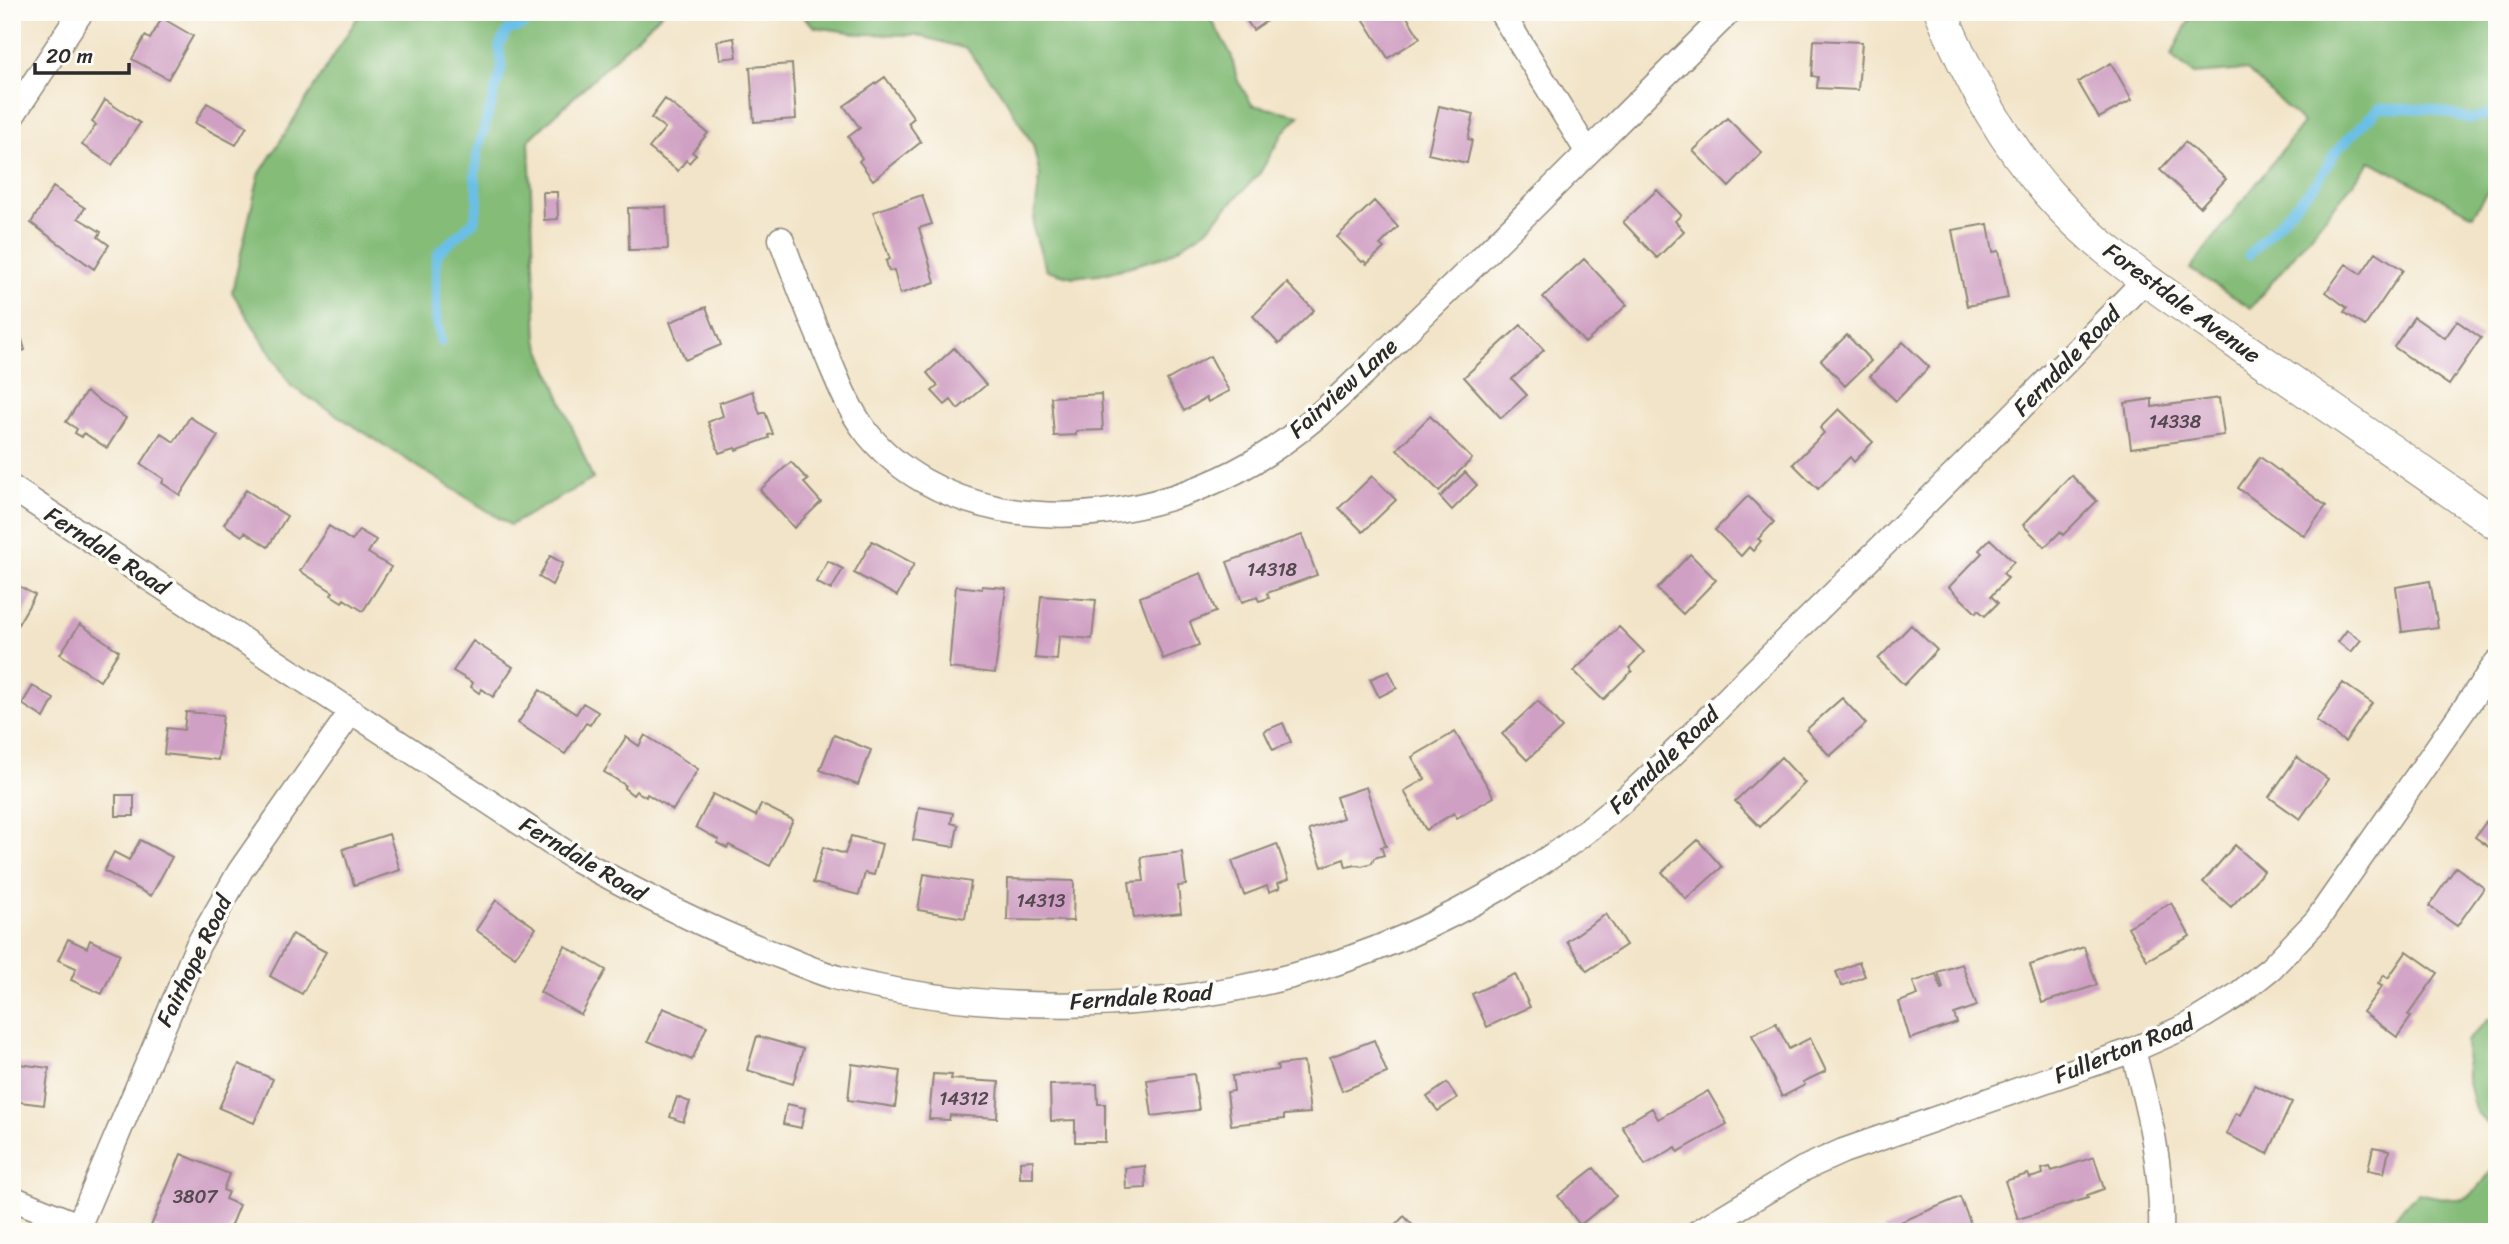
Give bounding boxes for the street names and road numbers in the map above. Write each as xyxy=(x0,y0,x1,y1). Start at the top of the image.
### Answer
street label: Forestdale Avenue xyxy=(2094,231,2270,375)
street label: Ferndale Road xyxy=(2003,294,2133,427)
street label: Fairview Lane xyxy=(1279,327,1407,449)
street label: Ferndale Road xyxy=(36,495,180,608)
street label: Ferndale Road xyxy=(1598,694,1731,824)
street label: Ferndale Road xyxy=(511,805,656,914)
street label: Fairhope Road xyxy=(144,886,244,1034)
street label: Ferndale Road xyxy=(1068,971,1216,1022)
street label: Fullerton Road xyxy=(2048,1002,2202,1096)

